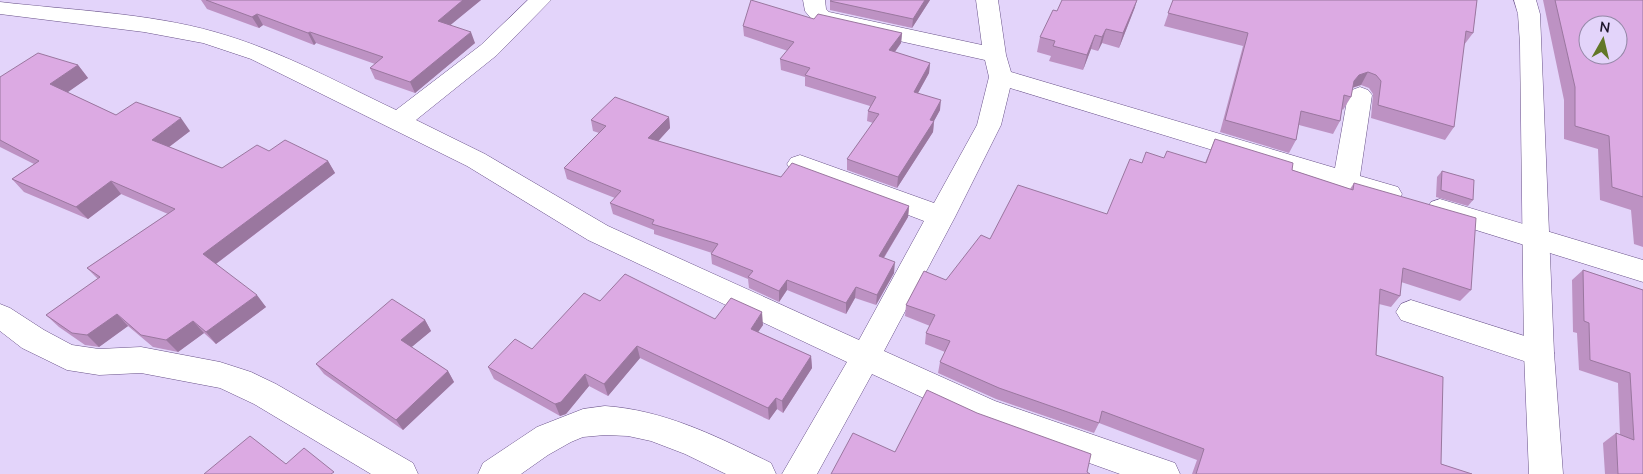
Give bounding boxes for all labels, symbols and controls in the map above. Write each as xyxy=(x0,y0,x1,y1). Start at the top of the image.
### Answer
north arrow xyxy=(1578,15,1628,65)
text: N xyxy=(1598,17,1611,37)

